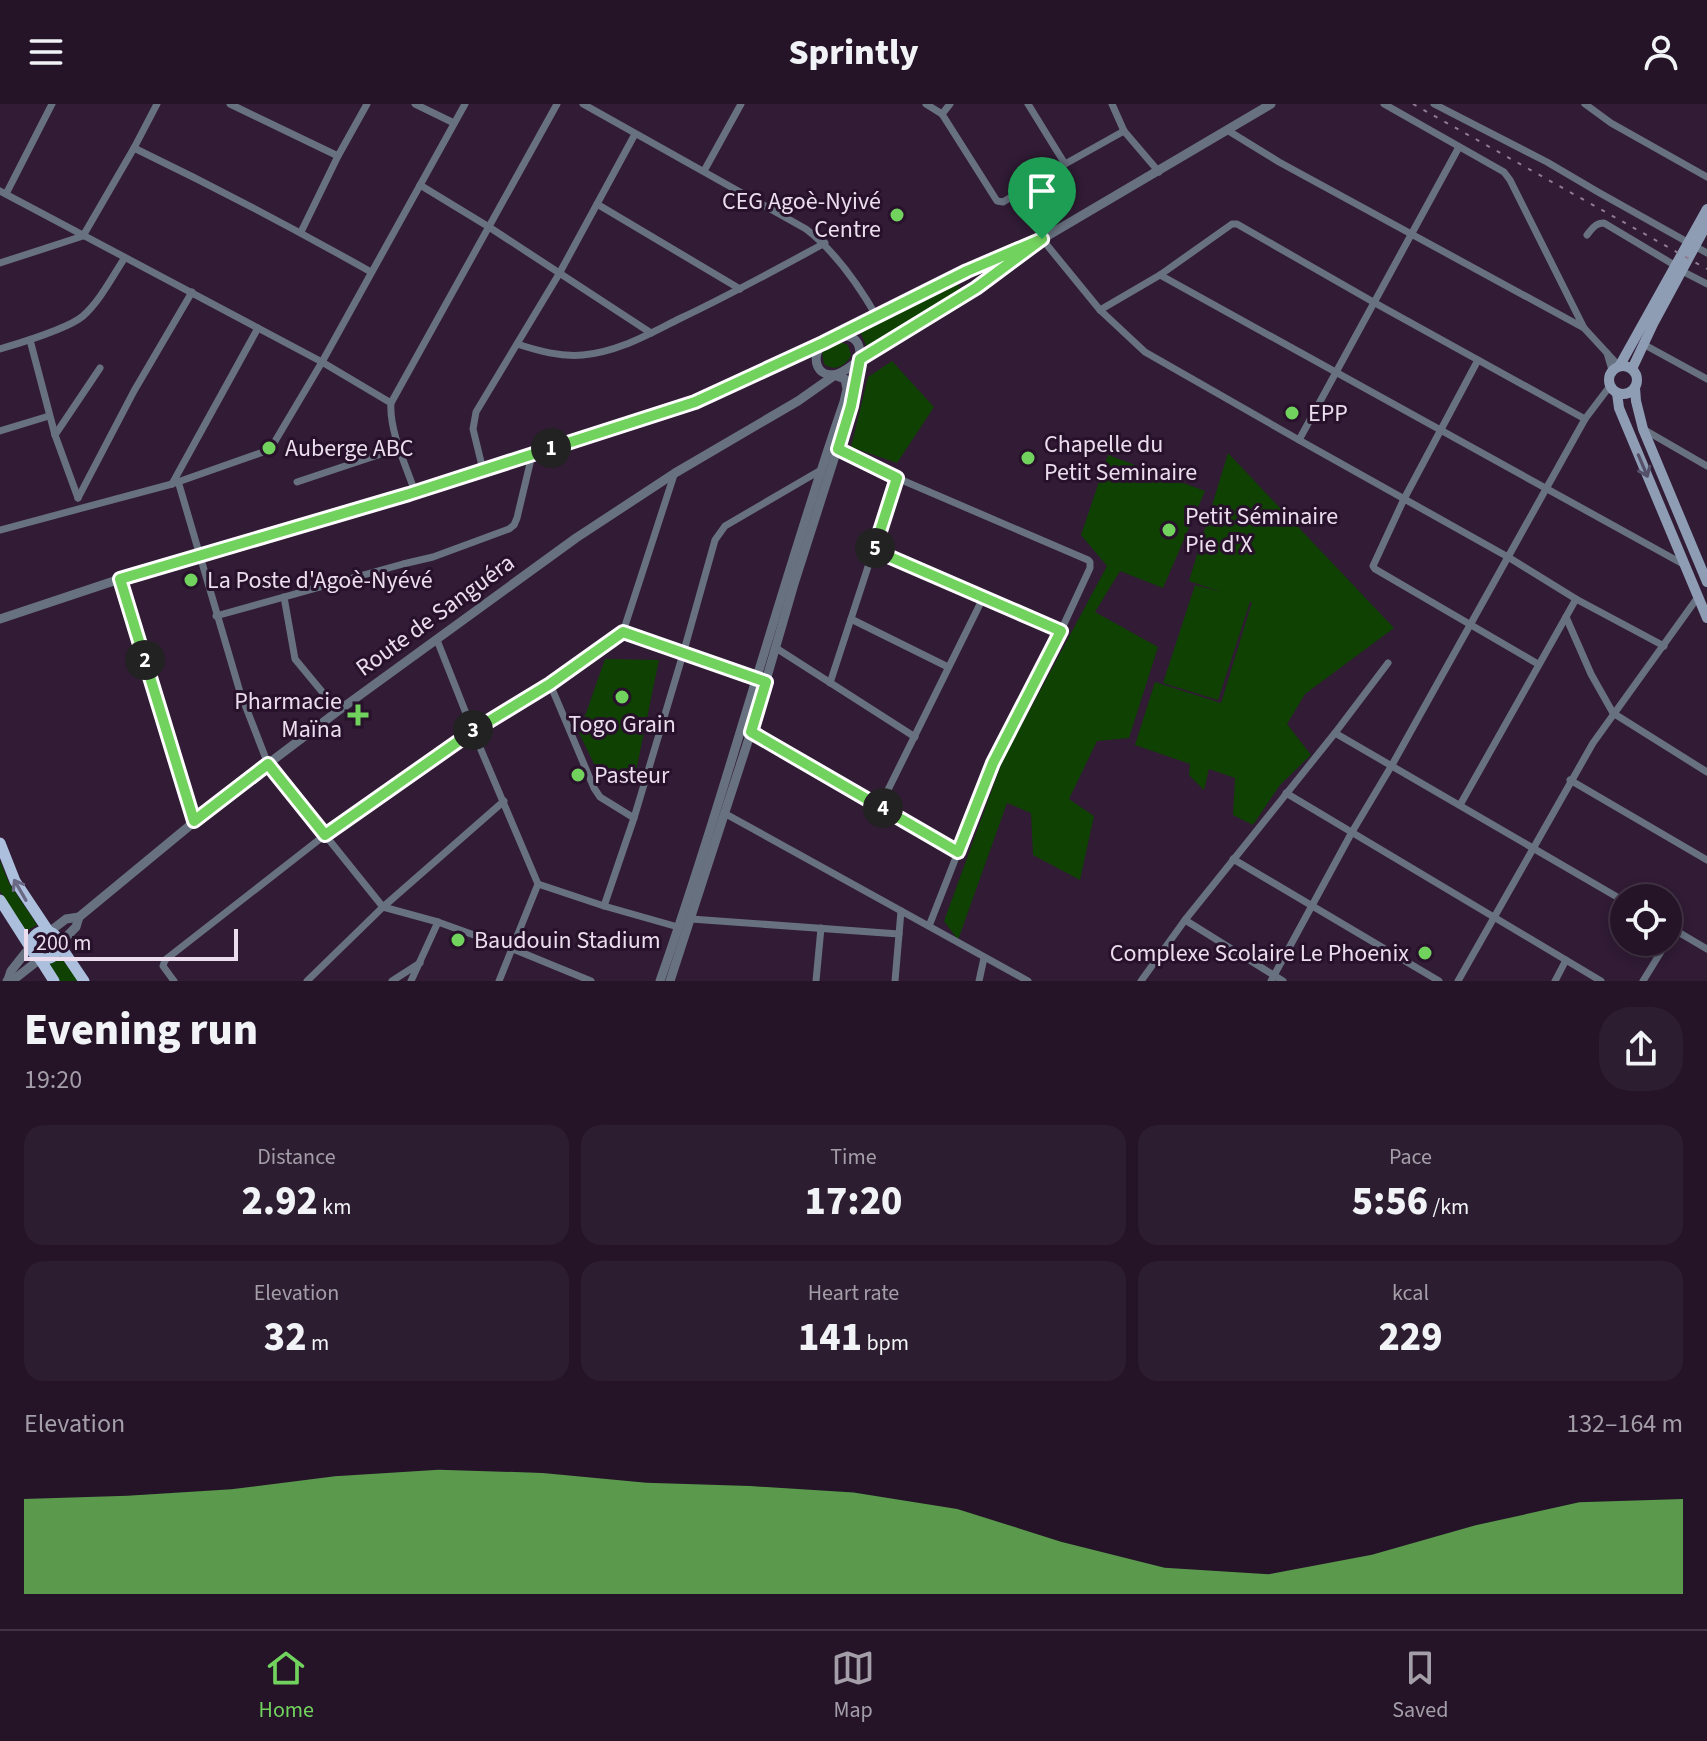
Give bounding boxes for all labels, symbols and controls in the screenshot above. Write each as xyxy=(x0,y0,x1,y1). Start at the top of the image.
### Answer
text: Sprintly xyxy=(788,27,919,78)
icon: menu xyxy=(24,30,68,74)
icon: person xyxy=(1639,30,1683,74)
pin xyxy=(1008,157,1076,239)
icon: arrive xyxy=(1020,169,1064,213)
place label: CEG Agoè-Nyivé Centre xyxy=(722,184,881,247)
marker: CEG Agoè-Nyivé Centre xyxy=(888,206,906,224)
place label: EPP xyxy=(1308,396,1348,431)
marker: EPP xyxy=(1283,404,1301,422)
place label: Chapelle du Petit Seminaire xyxy=(1044,427,1197,490)
pin: 1 xyxy=(531,428,571,468)
place label: Auberge ABC xyxy=(285,431,414,466)
text: 1 xyxy=(545,432,557,464)
marker: Auberge ABC xyxy=(260,439,278,457)
marker: Chapelle du Petit Seminaire xyxy=(1019,449,1037,467)
one-way arrow xyxy=(1637,454,1652,478)
place label: Petit Séminaire Pie d'X xyxy=(1185,499,1338,562)
marker: Petit Séminaire Pie d'X xyxy=(1160,521,1178,539)
pin: 5 xyxy=(855,528,895,568)
text: 5 xyxy=(869,532,881,564)
street label: Route de Sanguéra xyxy=(349,546,522,685)
place label: La Poste d'Agoè-Nyévé xyxy=(207,563,433,598)
marker: La Poste d'Agoè-Nyévé xyxy=(182,571,200,589)
pin: 2 xyxy=(125,640,165,680)
text: 2 xyxy=(139,644,151,676)
place label: Pharmacie Maïna xyxy=(234,684,342,747)
marker: Togo Grain xyxy=(613,688,631,706)
marker: Pharmacie Maïna xyxy=(349,706,367,724)
place label: Togo Grain xyxy=(568,707,676,742)
pin: 3 xyxy=(453,710,493,750)
text: 3 xyxy=(467,714,479,746)
place label: Pasteur xyxy=(594,758,670,793)
marker: Pasteur xyxy=(569,766,587,784)
pin: 4 xyxy=(863,788,903,828)
text: 4 xyxy=(877,792,889,824)
one-way arrow xyxy=(12,879,28,902)
map controls xyxy=(1610,884,1682,956)
button: locate xyxy=(1610,884,1682,956)
place label: Baudouin Stadium xyxy=(474,923,661,958)
scale bar xyxy=(24,925,238,961)
text: 200 m xyxy=(36,927,91,959)
marker: Baudouin Stadium xyxy=(449,931,467,949)
place label: Complexe Scolaire Le Phoenix xyxy=(1110,936,1409,971)
marker: Complexe Scolaire Le Phoenix xyxy=(1416,944,1434,962)
text: Evening run xyxy=(24,999,258,1062)
button: share xyxy=(1599,1007,1683,1091)
text: 19:20 xyxy=(24,1061,82,1098)
text: Distance xyxy=(257,1141,336,1173)
text: Time xyxy=(830,1141,877,1173)
text: Pace xyxy=(1389,1141,1432,1173)
text: 2.92 xyxy=(241,1173,318,1230)
text: 17:20 xyxy=(805,1173,902,1230)
text: 5:56 xyxy=(1352,1173,1428,1230)
text: km xyxy=(318,1191,352,1223)
text: /km xyxy=(1428,1191,1469,1223)
text: Elevation xyxy=(254,1277,339,1309)
text: Heart rate xyxy=(808,1277,899,1309)
text: kcal xyxy=(1392,1277,1429,1309)
text: 32 xyxy=(264,1309,307,1366)
text: 141 xyxy=(798,1309,862,1366)
text: 229 xyxy=(1378,1309,1443,1366)
text: m xyxy=(307,1327,329,1359)
text: bpm xyxy=(862,1327,909,1359)
text: Elevation xyxy=(24,1405,125,1442)
text: 132–164 m xyxy=(1566,1405,1683,1442)
tab: Home xyxy=(259,1646,314,1726)
tab: Map xyxy=(831,1646,875,1726)
tab: Saved xyxy=(1392,1646,1448,1726)

